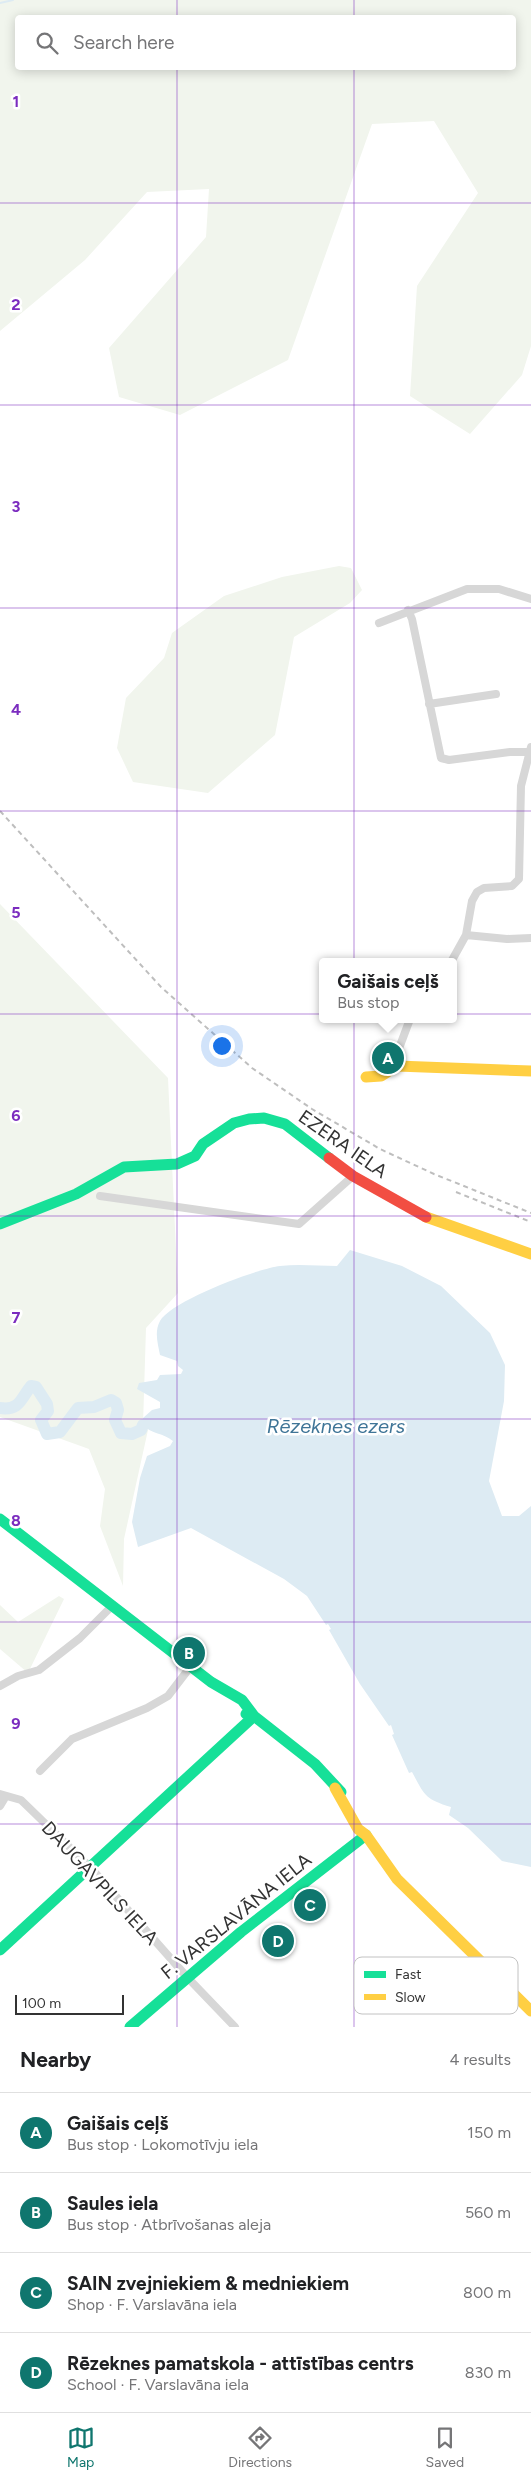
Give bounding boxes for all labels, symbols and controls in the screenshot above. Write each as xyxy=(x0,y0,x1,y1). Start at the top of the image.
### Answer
search box xyxy=(15,15,516,70)
icon: search xyxy=(33,29,61,57)
text: Search here xyxy=(73,31,175,54)
text: 1 xyxy=(13,92,19,111)
text: 2 xyxy=(11,295,21,314)
text: 3 xyxy=(12,497,21,516)
text: 4 xyxy=(11,700,21,719)
text: 5 xyxy=(11,903,21,922)
popup xyxy=(319,958,457,1023)
text: Gaišais ceļš xyxy=(337,970,439,993)
text: Bus stop xyxy=(337,993,400,1012)
your location xyxy=(209,1033,235,1059)
pin: A xyxy=(372,1039,404,1077)
street label: EZERA IELA xyxy=(294,1105,392,1183)
text: 6 xyxy=(11,1106,21,1125)
text: 7 xyxy=(12,1308,21,1327)
water label: Rēzeknes ezers xyxy=(267,1414,406,1438)
text: 8 xyxy=(11,1511,21,1530)
pin: B xyxy=(173,1634,205,1672)
text: 9 xyxy=(11,1714,21,1733)
street label: DAUGAVPILS IELA xyxy=(37,1816,163,1950)
street label: F. VARSLAVĀNA IELA xyxy=(156,1848,316,1984)
pin: C xyxy=(294,1886,326,1924)
pin: D xyxy=(262,1922,294,1960)
legend xyxy=(354,1957,518,2014)
text: Fast xyxy=(395,1966,421,1983)
text: Slow xyxy=(395,1989,426,2006)
scale bar xyxy=(15,1992,124,2015)
text: 100 m xyxy=(22,1995,61,2012)
text: Nearby xyxy=(20,2047,91,2072)
text: 4 results xyxy=(450,2050,511,2069)
text: Gaišais ceļš xyxy=(67,2112,169,2135)
text: A xyxy=(30,2123,42,2142)
text: 150 m xyxy=(467,2123,511,2142)
text: Bus stop · Lokomotīvju iela xyxy=(67,2135,258,2154)
text: Saules iela xyxy=(67,2192,158,2215)
text: B xyxy=(31,2203,41,2222)
text: 560 m xyxy=(465,2203,511,2222)
text: Bus stop · Atbrīvošanas aleja xyxy=(67,2215,271,2234)
text: SAIN zvejniekiem & medniekiem xyxy=(67,2272,349,2295)
text: C xyxy=(30,2283,42,2302)
text: 800 m xyxy=(463,2283,511,2302)
text: Shop · F. Varslavāna iela xyxy=(67,2295,237,2314)
text: Rēzeknes pamatskola - attīstības centrs xyxy=(67,2352,414,2375)
text: D xyxy=(30,2363,42,2382)
text: 830 m xyxy=(465,2363,511,2382)
text: School · F. Varslavāna iela xyxy=(67,2375,249,2394)
tab: Map xyxy=(67,2424,95,2471)
tab: Directions xyxy=(228,2424,292,2471)
tab: Saved xyxy=(426,2424,464,2471)

